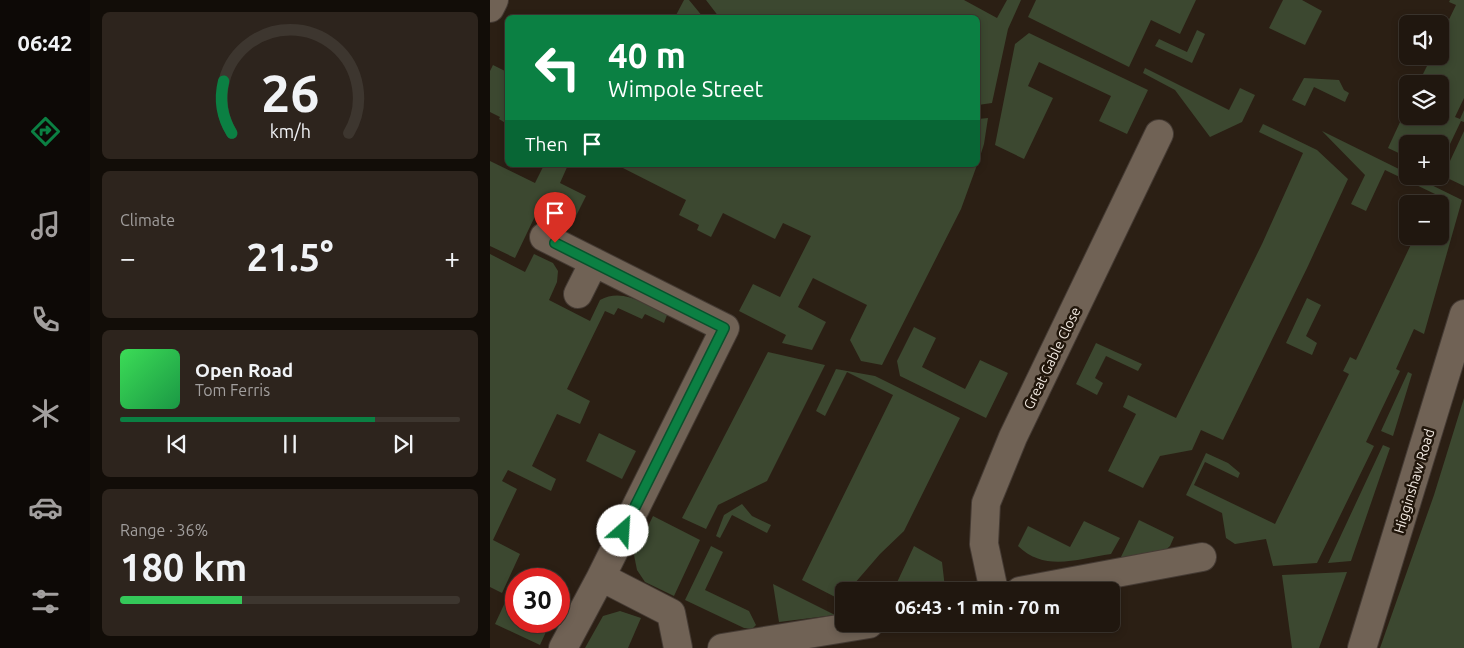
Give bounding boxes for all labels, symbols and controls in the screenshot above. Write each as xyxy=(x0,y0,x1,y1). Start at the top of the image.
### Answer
map controls xyxy=(1399,15,1449,245)
button: sound xyxy=(1399,15,1449,65)
text: 06:42 xyxy=(17,30,73,55)
icon: left xyxy=(525,35,590,100)
text: 40 m xyxy=(608,35,686,75)
text: 26 xyxy=(261,64,319,122)
button: layers xyxy=(1399,75,1449,125)
text: Wimpole Street xyxy=(608,76,763,101)
icon: directions xyxy=(28,114,63,149)
text: km/h xyxy=(269,121,311,141)
icon: arrive xyxy=(578,130,606,158)
text: Then xyxy=(525,133,568,155)
button: + xyxy=(1399,135,1449,185)
pin xyxy=(534,192,576,243)
button: − xyxy=(1399,195,1449,245)
icon: arrive xyxy=(541,199,569,227)
icon: music xyxy=(28,208,63,243)
text: Climate xyxy=(120,211,175,229)
text: 21.5° xyxy=(246,236,334,278)
text: − xyxy=(120,242,136,273)
text: + xyxy=(444,242,460,273)
icon: phone xyxy=(28,302,63,337)
street label: Great Gable Close xyxy=(1020,304,1084,412)
text: Open Road xyxy=(195,359,293,381)
text: Tom Ferris xyxy=(195,381,270,399)
icon: climate xyxy=(28,396,63,431)
street label: Higginshaw Road xyxy=(1391,427,1437,535)
icon: previous xyxy=(163,430,191,458)
icon: pause xyxy=(276,430,304,458)
icon: next xyxy=(389,430,417,458)
icon: car xyxy=(28,490,63,525)
position arrow xyxy=(596,504,648,556)
text: Range · 36% xyxy=(120,521,208,539)
text: 180 km xyxy=(120,546,247,588)
speed limit sign: 30 xyxy=(505,568,570,633)
icon: filters xyxy=(28,584,63,619)
text: 06:43 · 1 min · 70 m xyxy=(895,596,1060,618)

